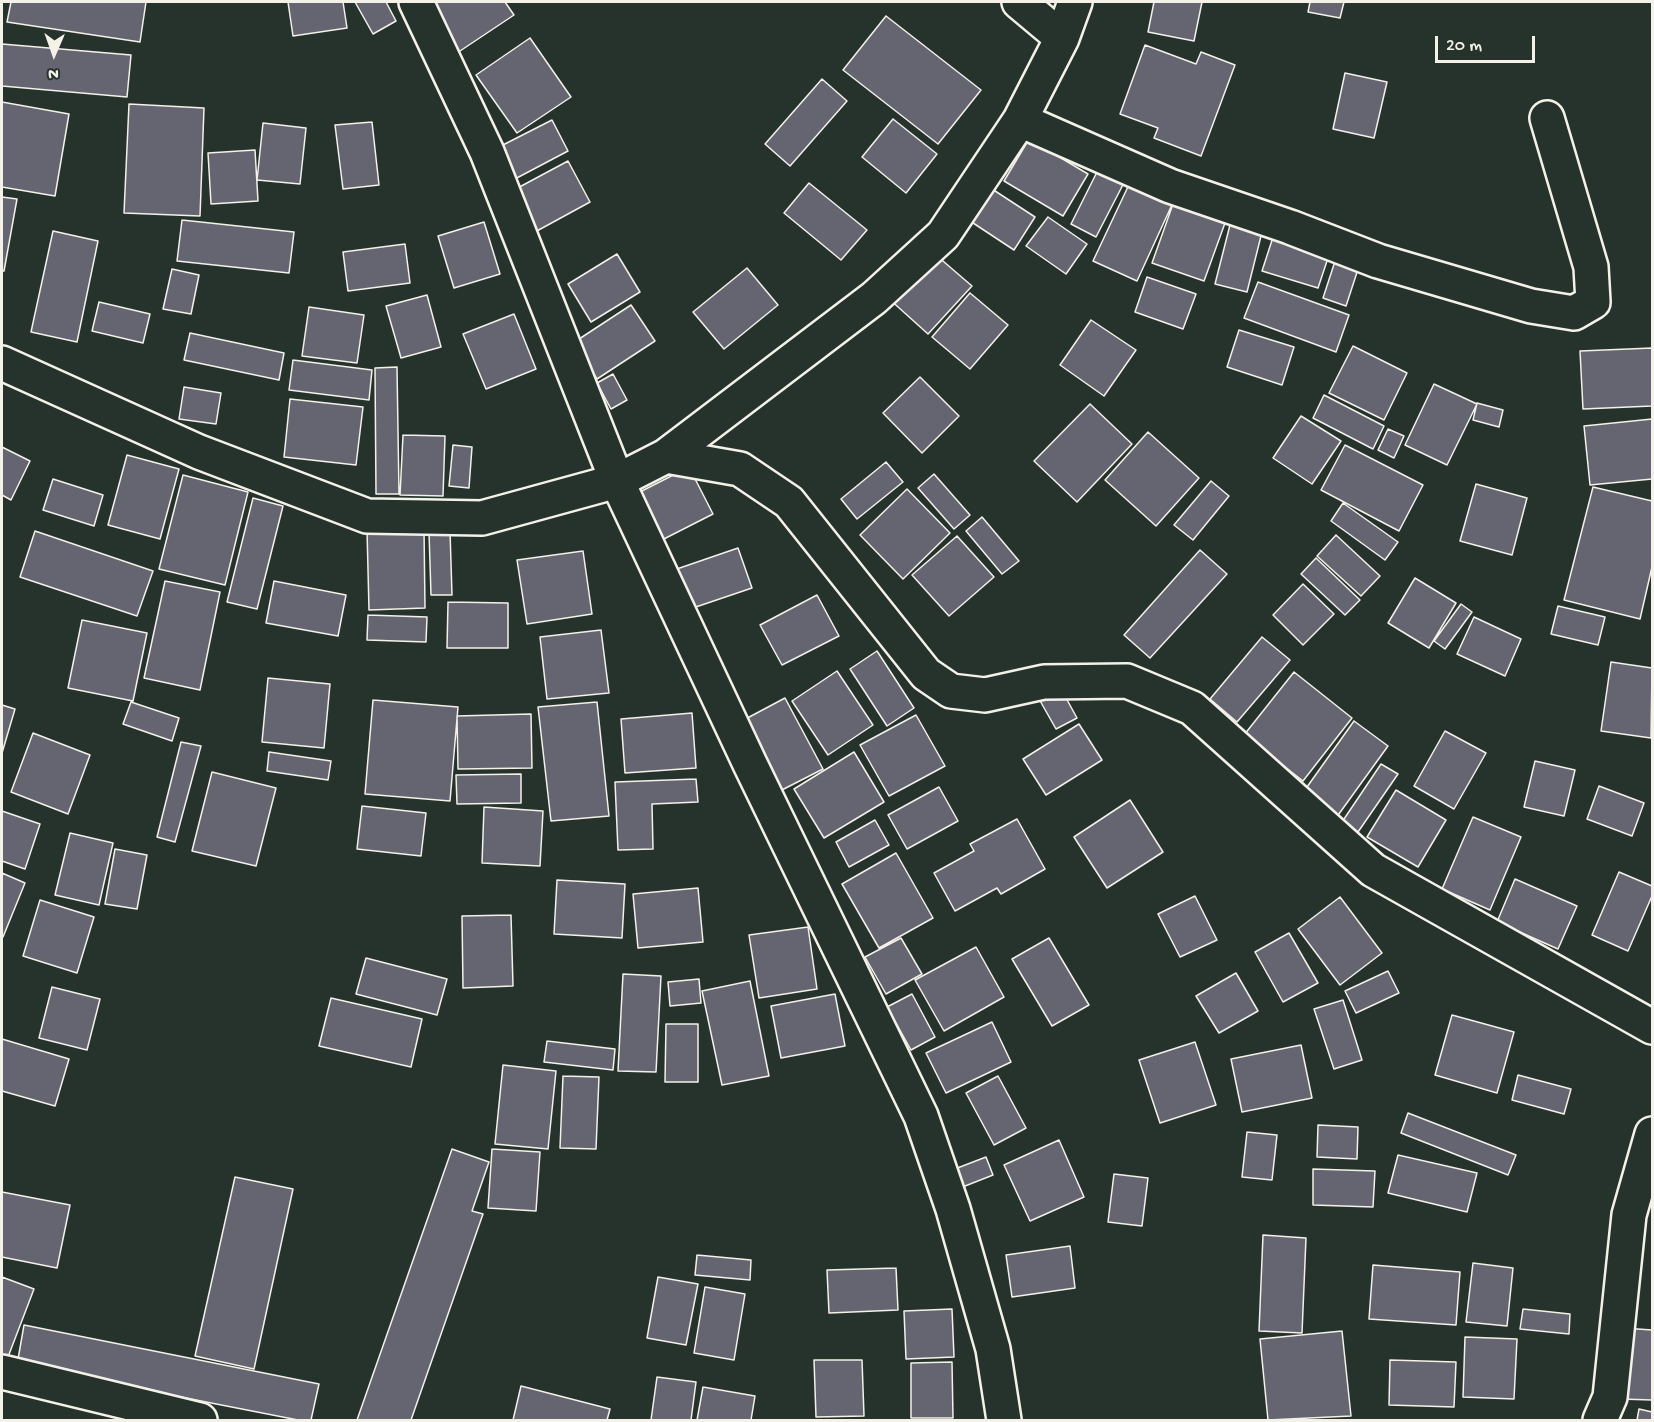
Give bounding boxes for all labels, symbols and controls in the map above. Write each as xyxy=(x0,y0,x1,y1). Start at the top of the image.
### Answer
north arrow xyxy=(24,24,84,84)
scale bar xyxy=(1438,24,1538,62)
text: 20 m xyxy=(1446,36,1482,57)
text: N xyxy=(48,63,59,82)

